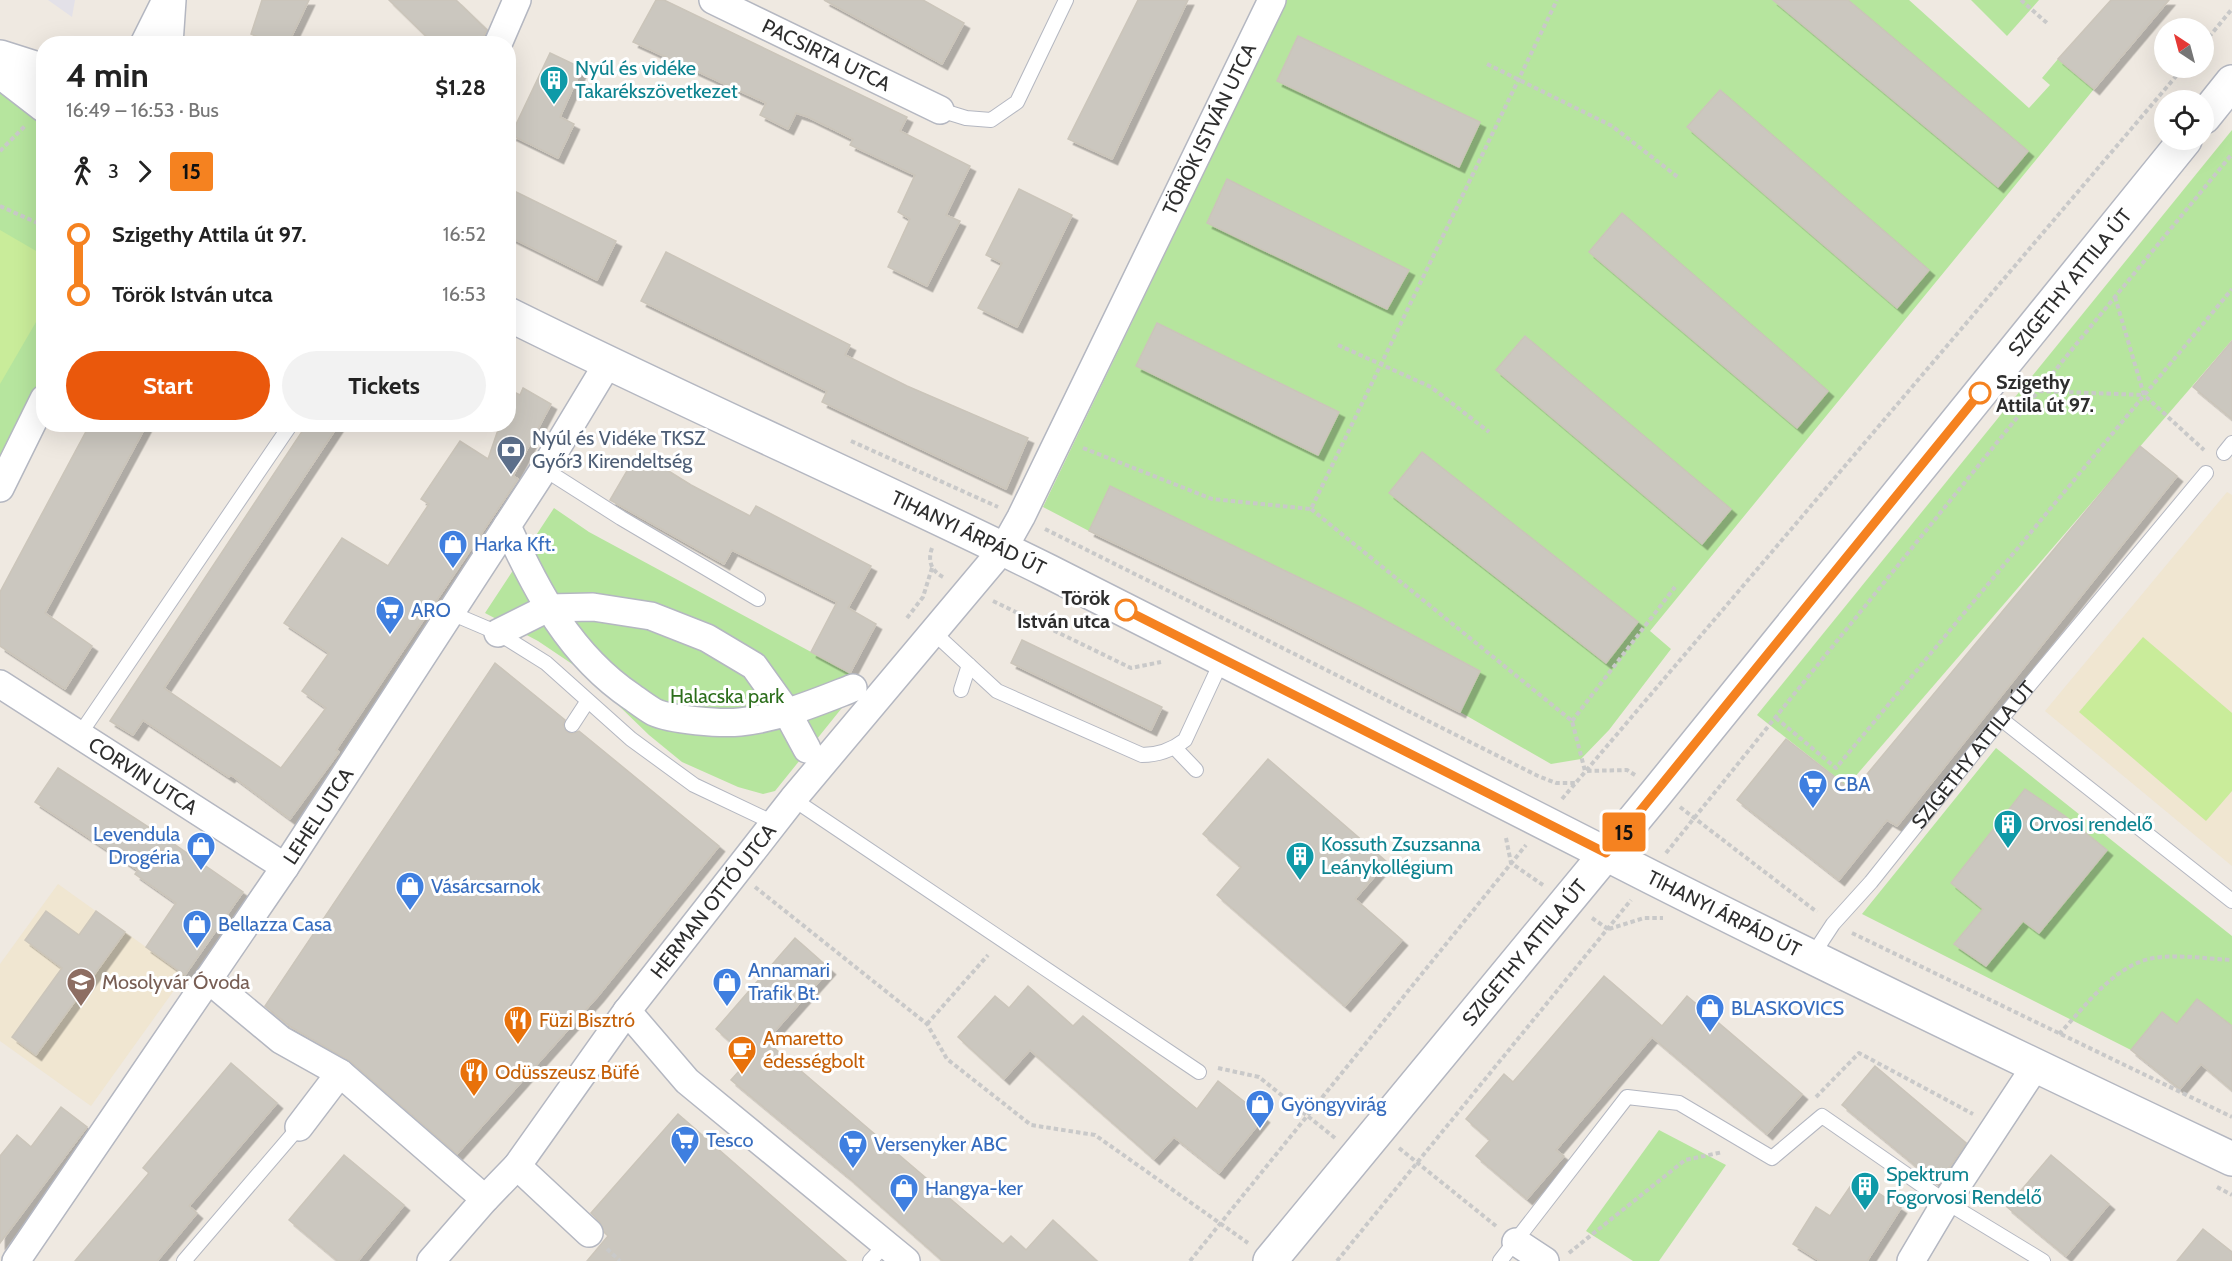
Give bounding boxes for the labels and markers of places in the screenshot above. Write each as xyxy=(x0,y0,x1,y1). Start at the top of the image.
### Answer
place label: Nyúl és vidéke Takarékszövetkezet xyxy=(575,56,738,103)
building icon: Nyúl és vidéke Takarékszövetkezet xyxy=(538,64,570,106)
place label: Szigethy Attila út 97. xyxy=(1996,370,2094,417)
marker: Szigethy Attila út 97. xyxy=(1969,382,1991,404)
place label: Nyúl és Vidéke TKSZ Győr3 Kirendeltség xyxy=(532,426,705,473)
bank icon: Nyúl és Vidéke TKSZ Győr3 Kirendeltség xyxy=(495,434,527,476)
shop icon: Harka Kft. xyxy=(437,528,469,570)
place label: Harka Kft. xyxy=(474,532,555,556)
place label: Török István utca xyxy=(1017,586,1110,633)
supermarket icon: ARO xyxy=(374,594,406,636)
place label: ARO xyxy=(411,598,451,622)
marker: Török István utca xyxy=(1115,599,1137,621)
supermarket icon: CBA xyxy=(1797,768,1829,810)
place label: CBA xyxy=(1834,772,1871,796)
building icon: Orvosi rendelő xyxy=(1992,808,2024,850)
place label: Orvosi rendelő xyxy=(2029,812,2153,836)
place label: Levendula Drogéria xyxy=(93,822,180,869)
shop icon: Levendula Drogéria xyxy=(185,830,217,872)
place label: Kossuth Zsuzsanna Leánykollégium xyxy=(1321,832,1481,879)
building icon: Kossuth Zsuzsanna Leánykollégium xyxy=(1284,840,1316,882)
shop icon: Vásárcsarnok xyxy=(394,870,426,912)
place label: Vásárcsarnok xyxy=(431,874,540,898)
shop icon: Bellazza Casa xyxy=(181,908,213,950)
place label: Bellazza Casa xyxy=(218,912,332,936)
place label: Annamari Trafik Bt. xyxy=(748,958,830,1005)
school or university icon: Mosolyvár Óvoda xyxy=(65,966,97,1008)
shop icon: Annamari Trafik Bt. xyxy=(711,966,743,1008)
place label: Mosolyvár Óvoda xyxy=(102,970,250,994)
shop icon: BLASKOVICS xyxy=(1694,992,1726,1034)
place label: BLASKOVICS xyxy=(1731,996,1844,1020)
restaurant icon: Füzi Bisztró xyxy=(502,1004,534,1046)
place label: Füzi Bisztró xyxy=(539,1008,635,1032)
place label: Amaretto édességbolt xyxy=(763,1026,865,1073)
cafe icon: Amaretto édességbolt xyxy=(726,1034,758,1076)
restaurant icon: Odüsszeusz Büfé xyxy=(458,1056,490,1098)
place label: Odüsszeusz Büfé xyxy=(495,1060,640,1084)
shop icon: Gyöngyvirág xyxy=(1244,1088,1276,1130)
place label: Gyöngyvirág xyxy=(1281,1092,1387,1116)
supermarket icon: Tesco xyxy=(669,1124,701,1166)
place label: Tesco xyxy=(706,1128,754,1152)
supermarket icon: Versenyker ABC xyxy=(837,1128,869,1170)
place label: Versenyker ABC xyxy=(874,1132,1007,1156)
place label: Spektrum Fogorvosi Rendelő xyxy=(1886,1162,2042,1209)
building icon: Spektrum Fogorvosi Rendelő xyxy=(1849,1170,1881,1212)
shop icon: Hangya-ker xyxy=(888,1172,920,1214)
place label: Hangya-ker xyxy=(925,1176,1023,1200)

